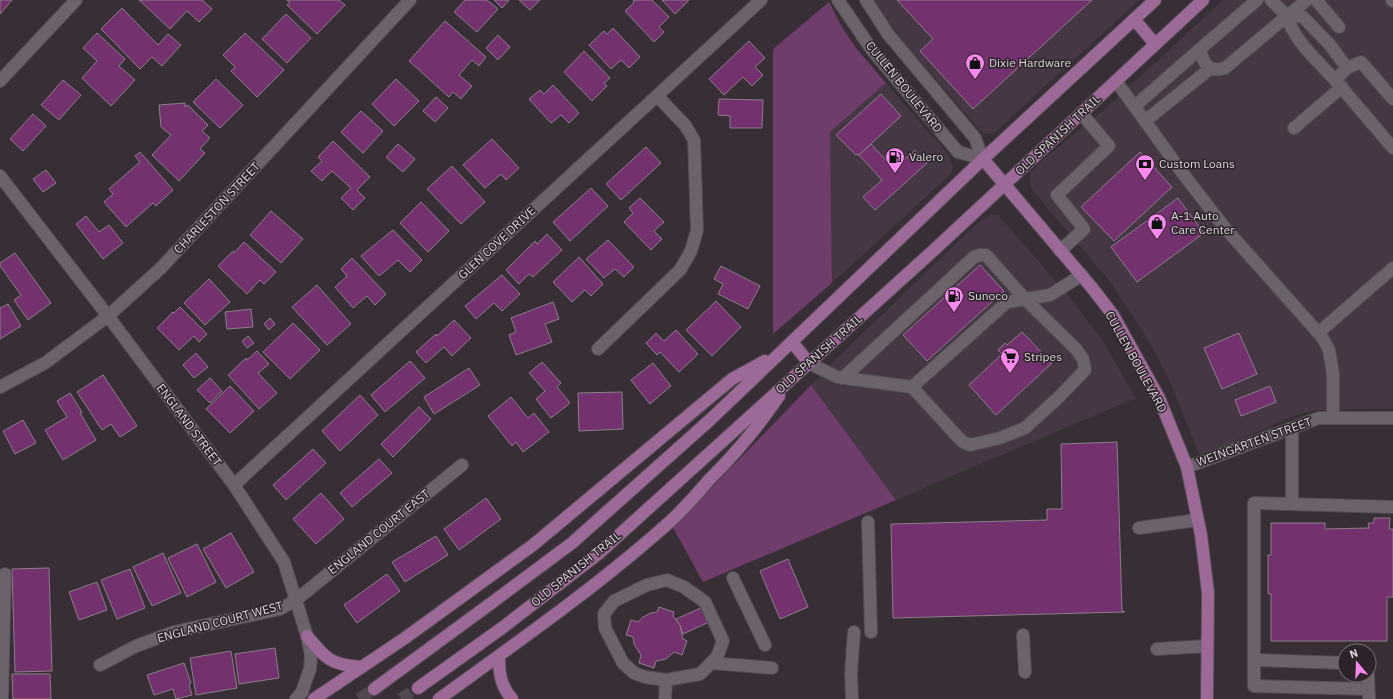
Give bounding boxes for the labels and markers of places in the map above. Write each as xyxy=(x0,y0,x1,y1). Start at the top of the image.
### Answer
shop icon: Dixie Hardware xyxy=(964,52,986,80)
place label: Dixie Hardware xyxy=(989,55,1072,70)
fuel station icon: Valero xyxy=(884,146,906,174)
place label: Valero xyxy=(909,149,944,164)
bank icon: Custom Loans xyxy=(1134,153,1156,181)
place label: Custom Loans xyxy=(1159,156,1235,171)
place label: A-1 Auto Care Center xyxy=(1171,208,1235,237)
shop icon: A-1 Auto Care Center xyxy=(1146,212,1168,240)
fuel station icon: Sunoco xyxy=(943,285,965,313)
place label: Sunoco xyxy=(968,288,1008,303)
supermarket icon: Stripes xyxy=(999,346,1021,374)
place label: Stripes xyxy=(1024,349,1062,364)

